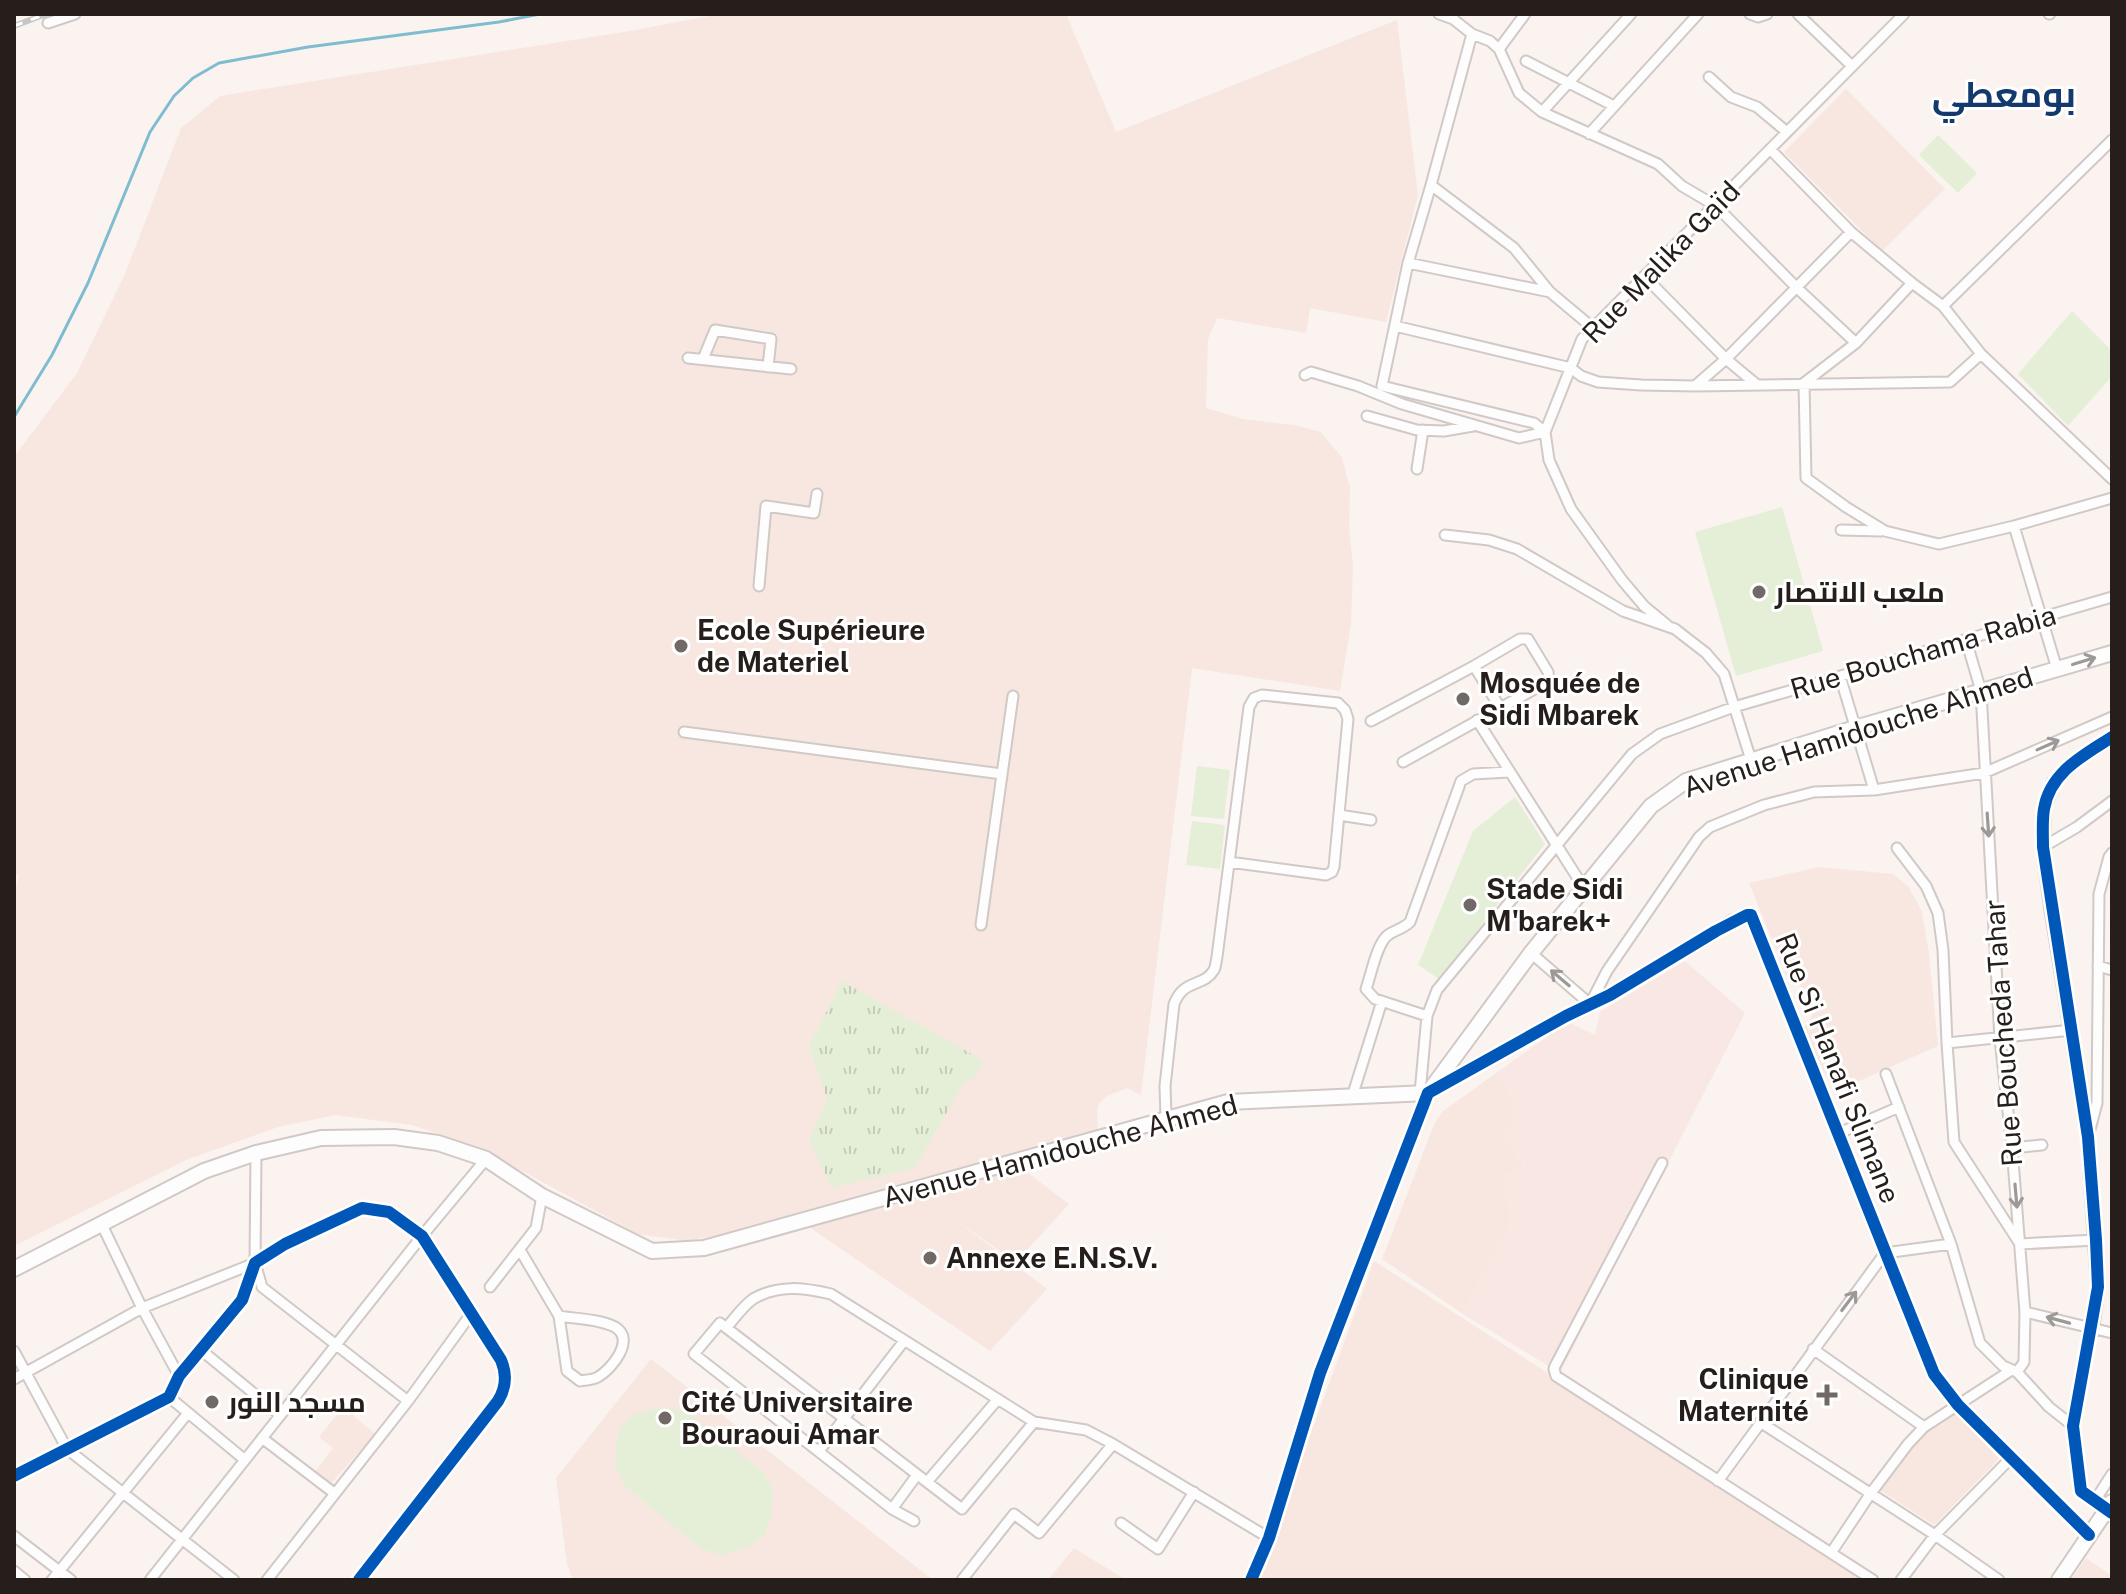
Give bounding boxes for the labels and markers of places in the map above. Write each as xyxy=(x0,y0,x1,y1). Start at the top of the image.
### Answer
place label: ملعب الانتصار xyxy=(1774,575,1945,609)
marker: ملعب الانتصار xyxy=(1750,583,1768,601)
place label: Ecole Supérieure de Materiel xyxy=(697,613,926,678)
marker: Ecole Supérieure de Materiel xyxy=(672,637,690,655)
place label: Mosquée de Sidi Mbarek xyxy=(1479,666,1640,731)
marker: Mosquée de Sidi Mbarek xyxy=(1454,690,1472,708)
place label: Stade Sidi M'barek+ xyxy=(1486,872,1623,937)
marker: Stade Sidi M'barek+ xyxy=(1461,896,1479,914)
place label: Annexe E.N.S.V. xyxy=(946,1241,1158,1274)
marker: Annexe E.N.S.V. xyxy=(921,1249,939,1267)
place label: Clinique Maternité xyxy=(1678,1362,1809,1427)
marker: Clinique Maternité xyxy=(1816,1384,1838,1406)
place label: مسجد النور xyxy=(227,1385,366,1419)
place label: Cité Universitaire Bouraoui Amar xyxy=(681,1385,913,1450)
marker: مسجد النور xyxy=(203,1393,221,1411)
marker: Cité Universitaire Bouraoui Amar xyxy=(656,1409,674,1427)

